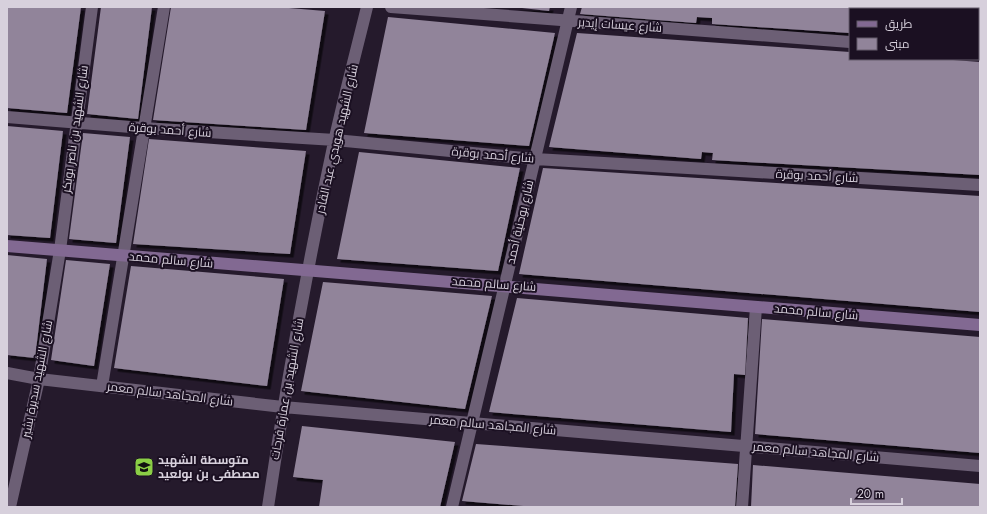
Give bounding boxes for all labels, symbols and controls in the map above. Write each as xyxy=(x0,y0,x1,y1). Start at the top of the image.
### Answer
legend xyxy=(849,8,979,60)
street label: شارع عيسات إيدير xyxy=(576,13,663,37)
text: طريق xyxy=(885,15,913,33)
text: مبنى xyxy=(885,35,910,53)
street label: شارع الشهيد هويدي عبد القادر xyxy=(311,62,364,217)
street label: شارع الشهيد بن ناصر بوبكر xyxy=(57,64,93,195)
street label: شارع أحمد بوقرة xyxy=(128,118,212,142)
street label: شارع أحمد بوقرة xyxy=(451,142,535,168)
street label: شارع أحمد بوقرة xyxy=(775,165,859,187)
street label: شارع بوحنية أحمد xyxy=(502,178,538,266)
street label: شارع سالم محمد xyxy=(128,247,214,273)
street label: شارع سالم محمد xyxy=(451,272,537,296)
street label: شارع سالم محمد xyxy=(773,299,859,325)
street label: شارع الشهيد بن عمارة فرحات xyxy=(266,317,308,461)
street label: شارع الشهيد سديرة بشير xyxy=(17,319,57,440)
street label: شارع المجاهد سالم معمر xyxy=(105,377,234,411)
street label: شارع المجاهد سالم معمر xyxy=(428,410,557,440)
street label: شارع المجاهد سالم معمر xyxy=(751,437,880,467)
place label: متوسطة الشهيد مصطفى بن بولعيد xyxy=(158,451,260,483)
school or university icon: متوسطة الشهيد مصطفى بن بولعيد xyxy=(133,456,155,478)
scale bar xyxy=(851,480,902,506)
text: 20 m xyxy=(857,485,884,503)

